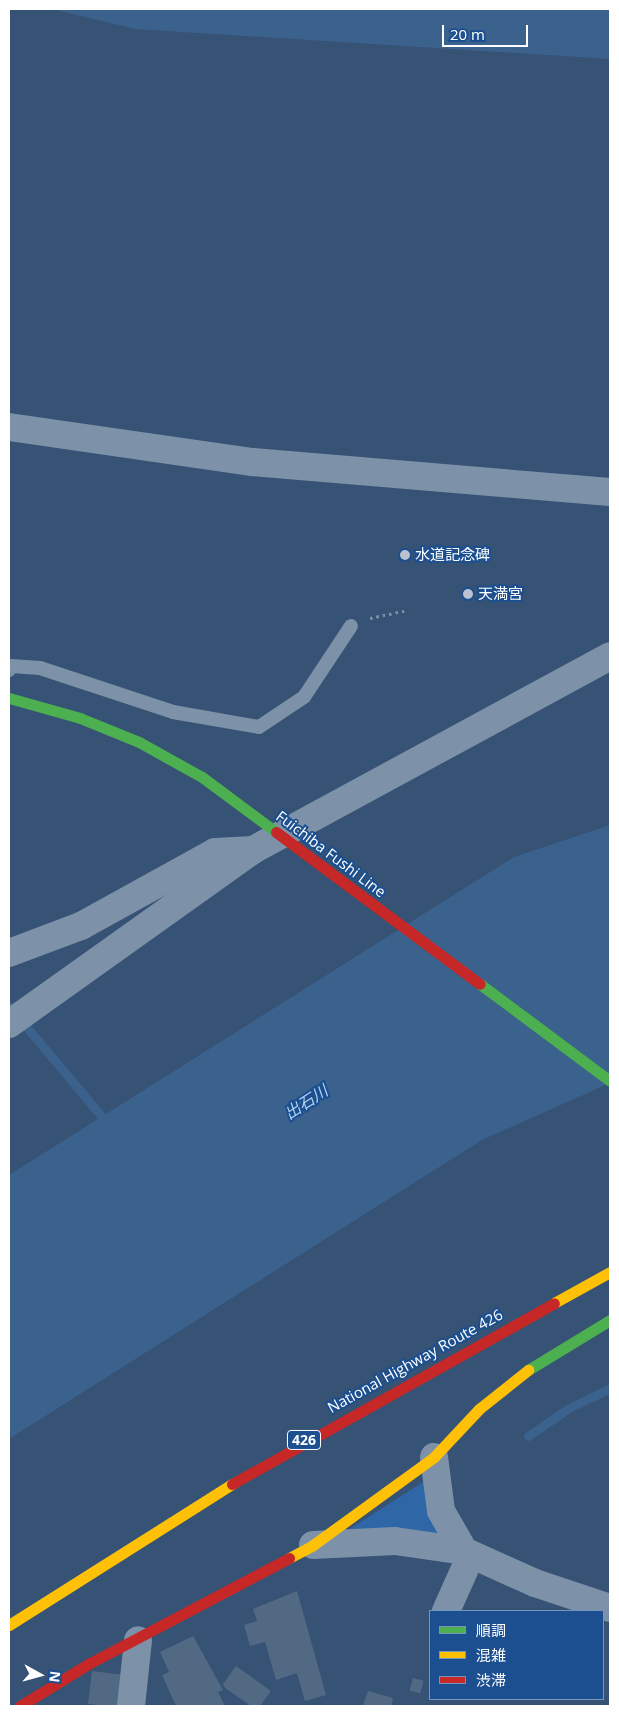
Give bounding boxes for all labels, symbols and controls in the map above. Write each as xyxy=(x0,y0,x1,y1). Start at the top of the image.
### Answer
scale bar xyxy=(444,15,530,47)
text: 20 m xyxy=(450,24,485,44)
place label: 水道記念碑 xyxy=(415,546,490,564)
marker: 水道記念碑 xyxy=(399,549,411,561)
place label: 天満宮 xyxy=(478,585,523,603)
marker: 天満宮 xyxy=(462,588,474,600)
street label: Fuichiba Fushi Line xyxy=(273,807,389,901)
water label: 出石川 xyxy=(281,1081,331,1123)
street label: National Highway Route 426 xyxy=(324,1305,506,1417)
road number: 426 xyxy=(286,1428,322,1452)
legend xyxy=(429,1610,604,1700)
text: 順調 xyxy=(476,1620,506,1640)
text: 混雑 xyxy=(476,1645,506,1665)
north arrow xyxy=(15,1650,65,1700)
text: N xyxy=(45,1670,66,1684)
text: 渋滞 xyxy=(476,1670,506,1690)

